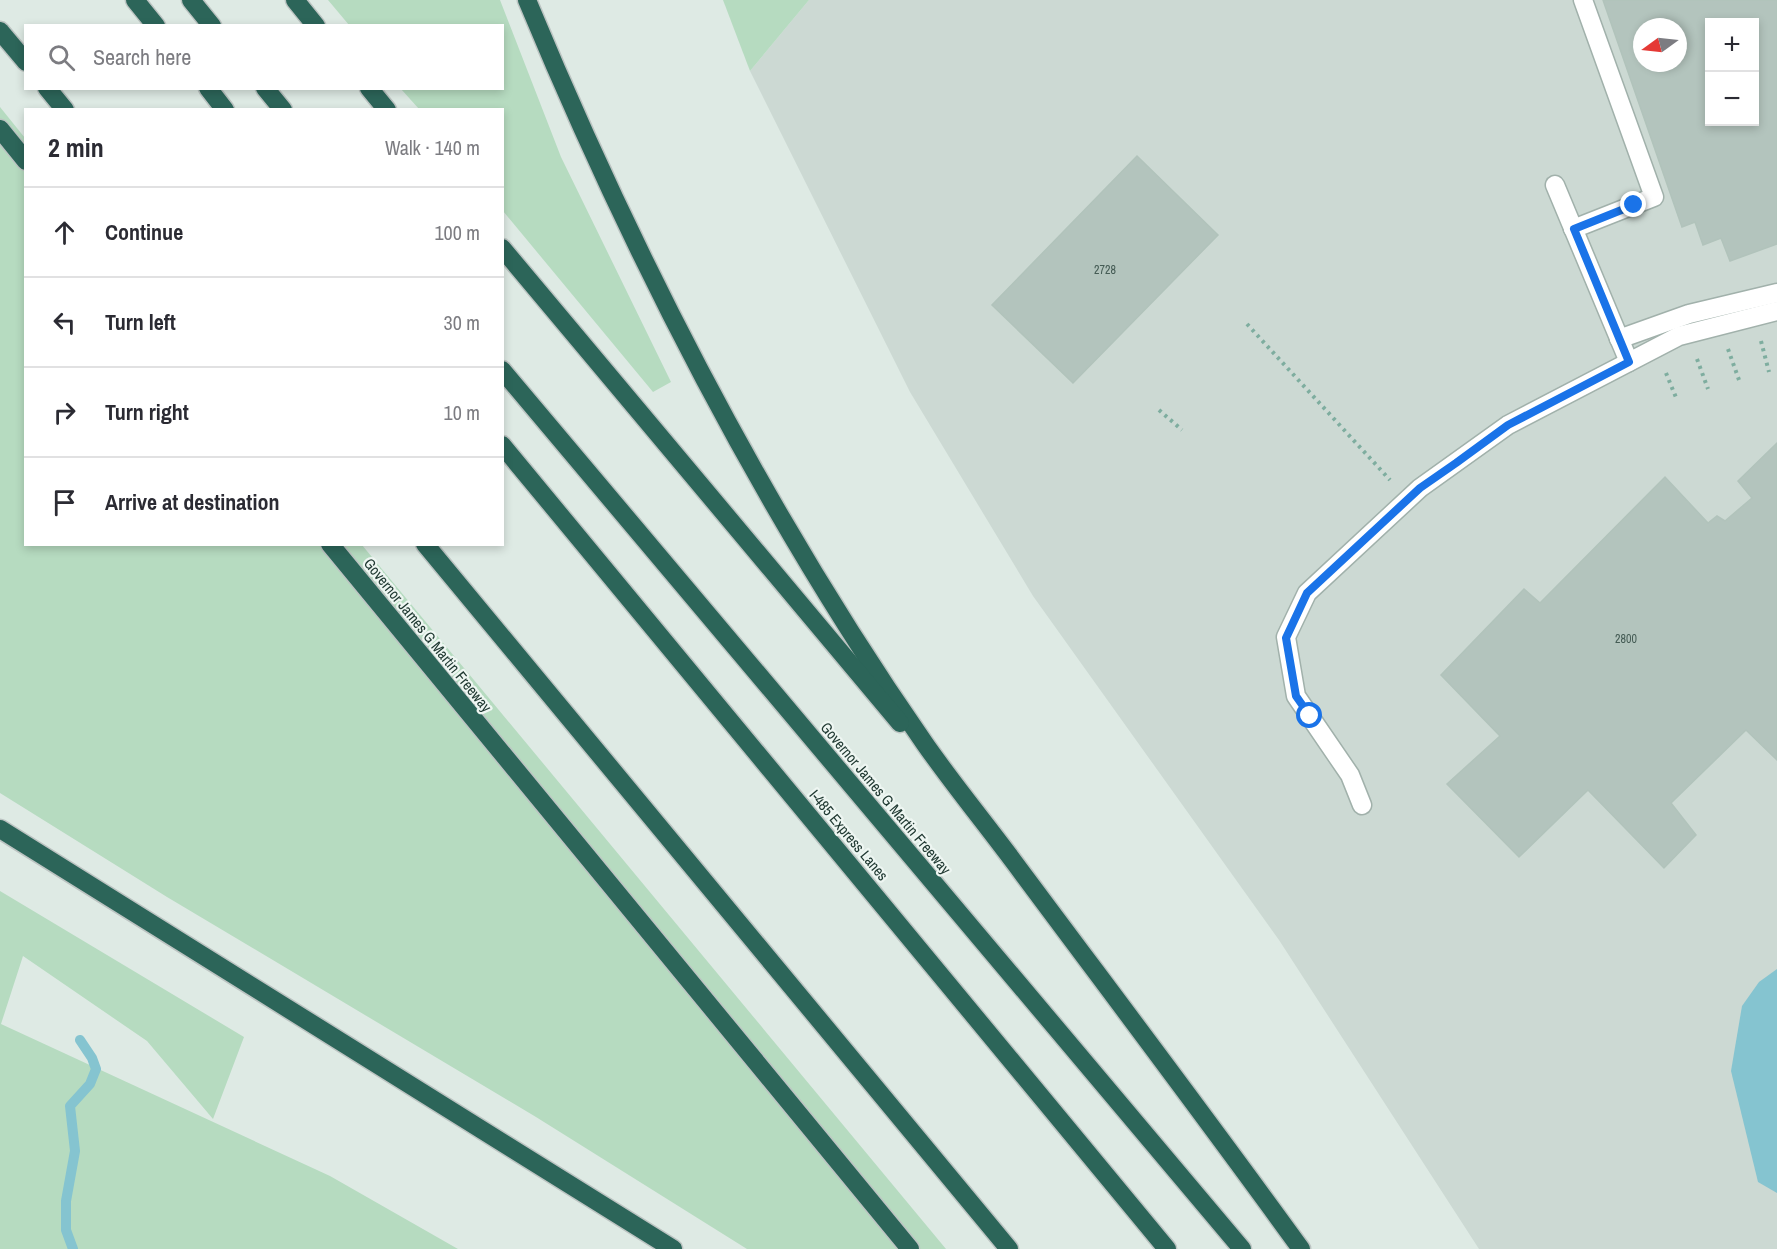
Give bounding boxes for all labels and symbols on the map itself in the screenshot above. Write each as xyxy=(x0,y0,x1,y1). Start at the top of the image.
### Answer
north arrow xyxy=(1633,18,1687,72)
route end xyxy=(1620,191,1646,217)
house number: 2728 xyxy=(1094,262,1116,278)
street label: Governor James G Martin Freeway xyxy=(359,553,497,717)
house number: 2800 xyxy=(1615,631,1637,647)
route start xyxy=(1296,702,1322,728)
street label: Governor James G Martin Freeway xyxy=(816,717,957,879)
street label: I-485 Express Lanes xyxy=(805,785,893,885)

